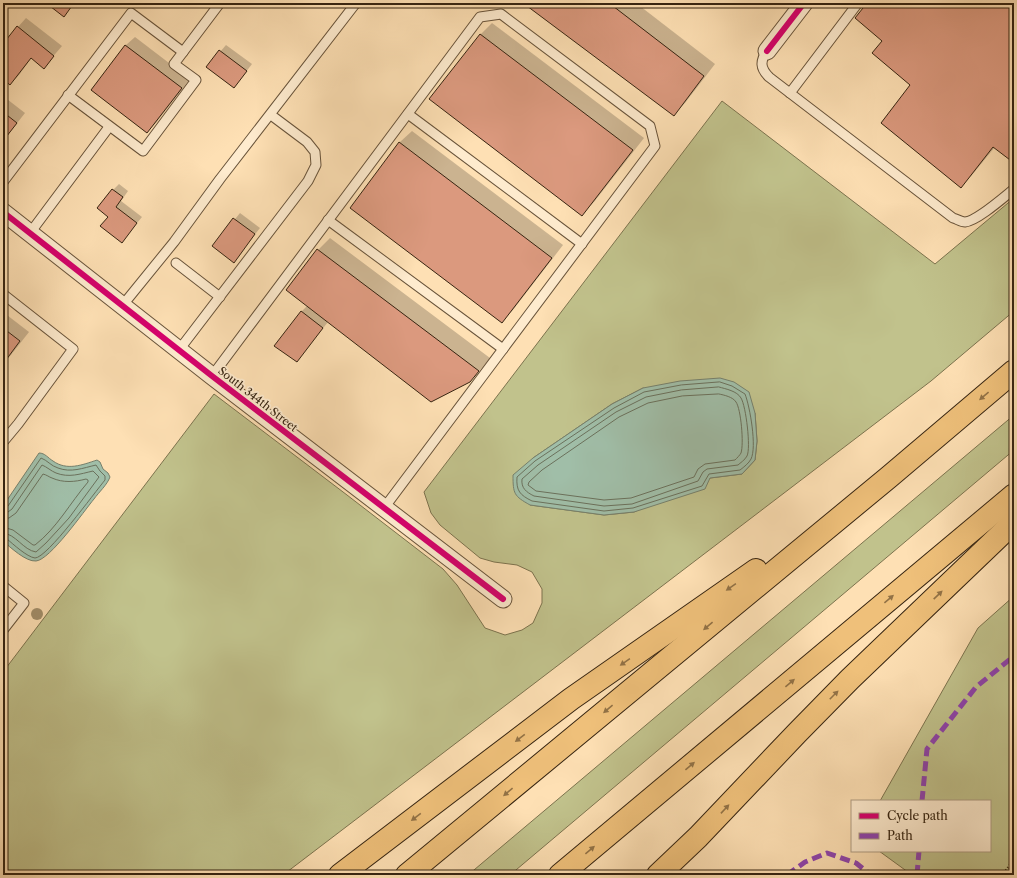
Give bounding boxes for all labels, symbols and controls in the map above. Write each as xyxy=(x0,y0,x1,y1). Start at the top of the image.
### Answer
street label: South 344th Street xyxy=(215,363,301,435)
one-way arrow xyxy=(979,392,990,401)
one-way arrow xyxy=(726,583,736,591)
one-way arrow xyxy=(933,590,943,600)
one-way arrow xyxy=(884,595,895,604)
one-way arrow xyxy=(703,622,714,631)
one-way arrow xyxy=(619,658,630,666)
one-way arrow xyxy=(784,678,795,687)
one-way arrow xyxy=(830,690,839,700)
one-way arrow xyxy=(603,705,613,714)
one-way arrow xyxy=(514,734,525,743)
one-way arrow xyxy=(685,762,695,771)
one-way arrow xyxy=(502,788,513,796)
legend xyxy=(851,800,991,852)
one-way arrow xyxy=(720,804,730,814)
text: Cycle path xyxy=(887,808,948,823)
one-way arrow xyxy=(411,813,422,821)
text: Path xyxy=(887,828,913,843)
one-way arrow xyxy=(585,845,596,854)

